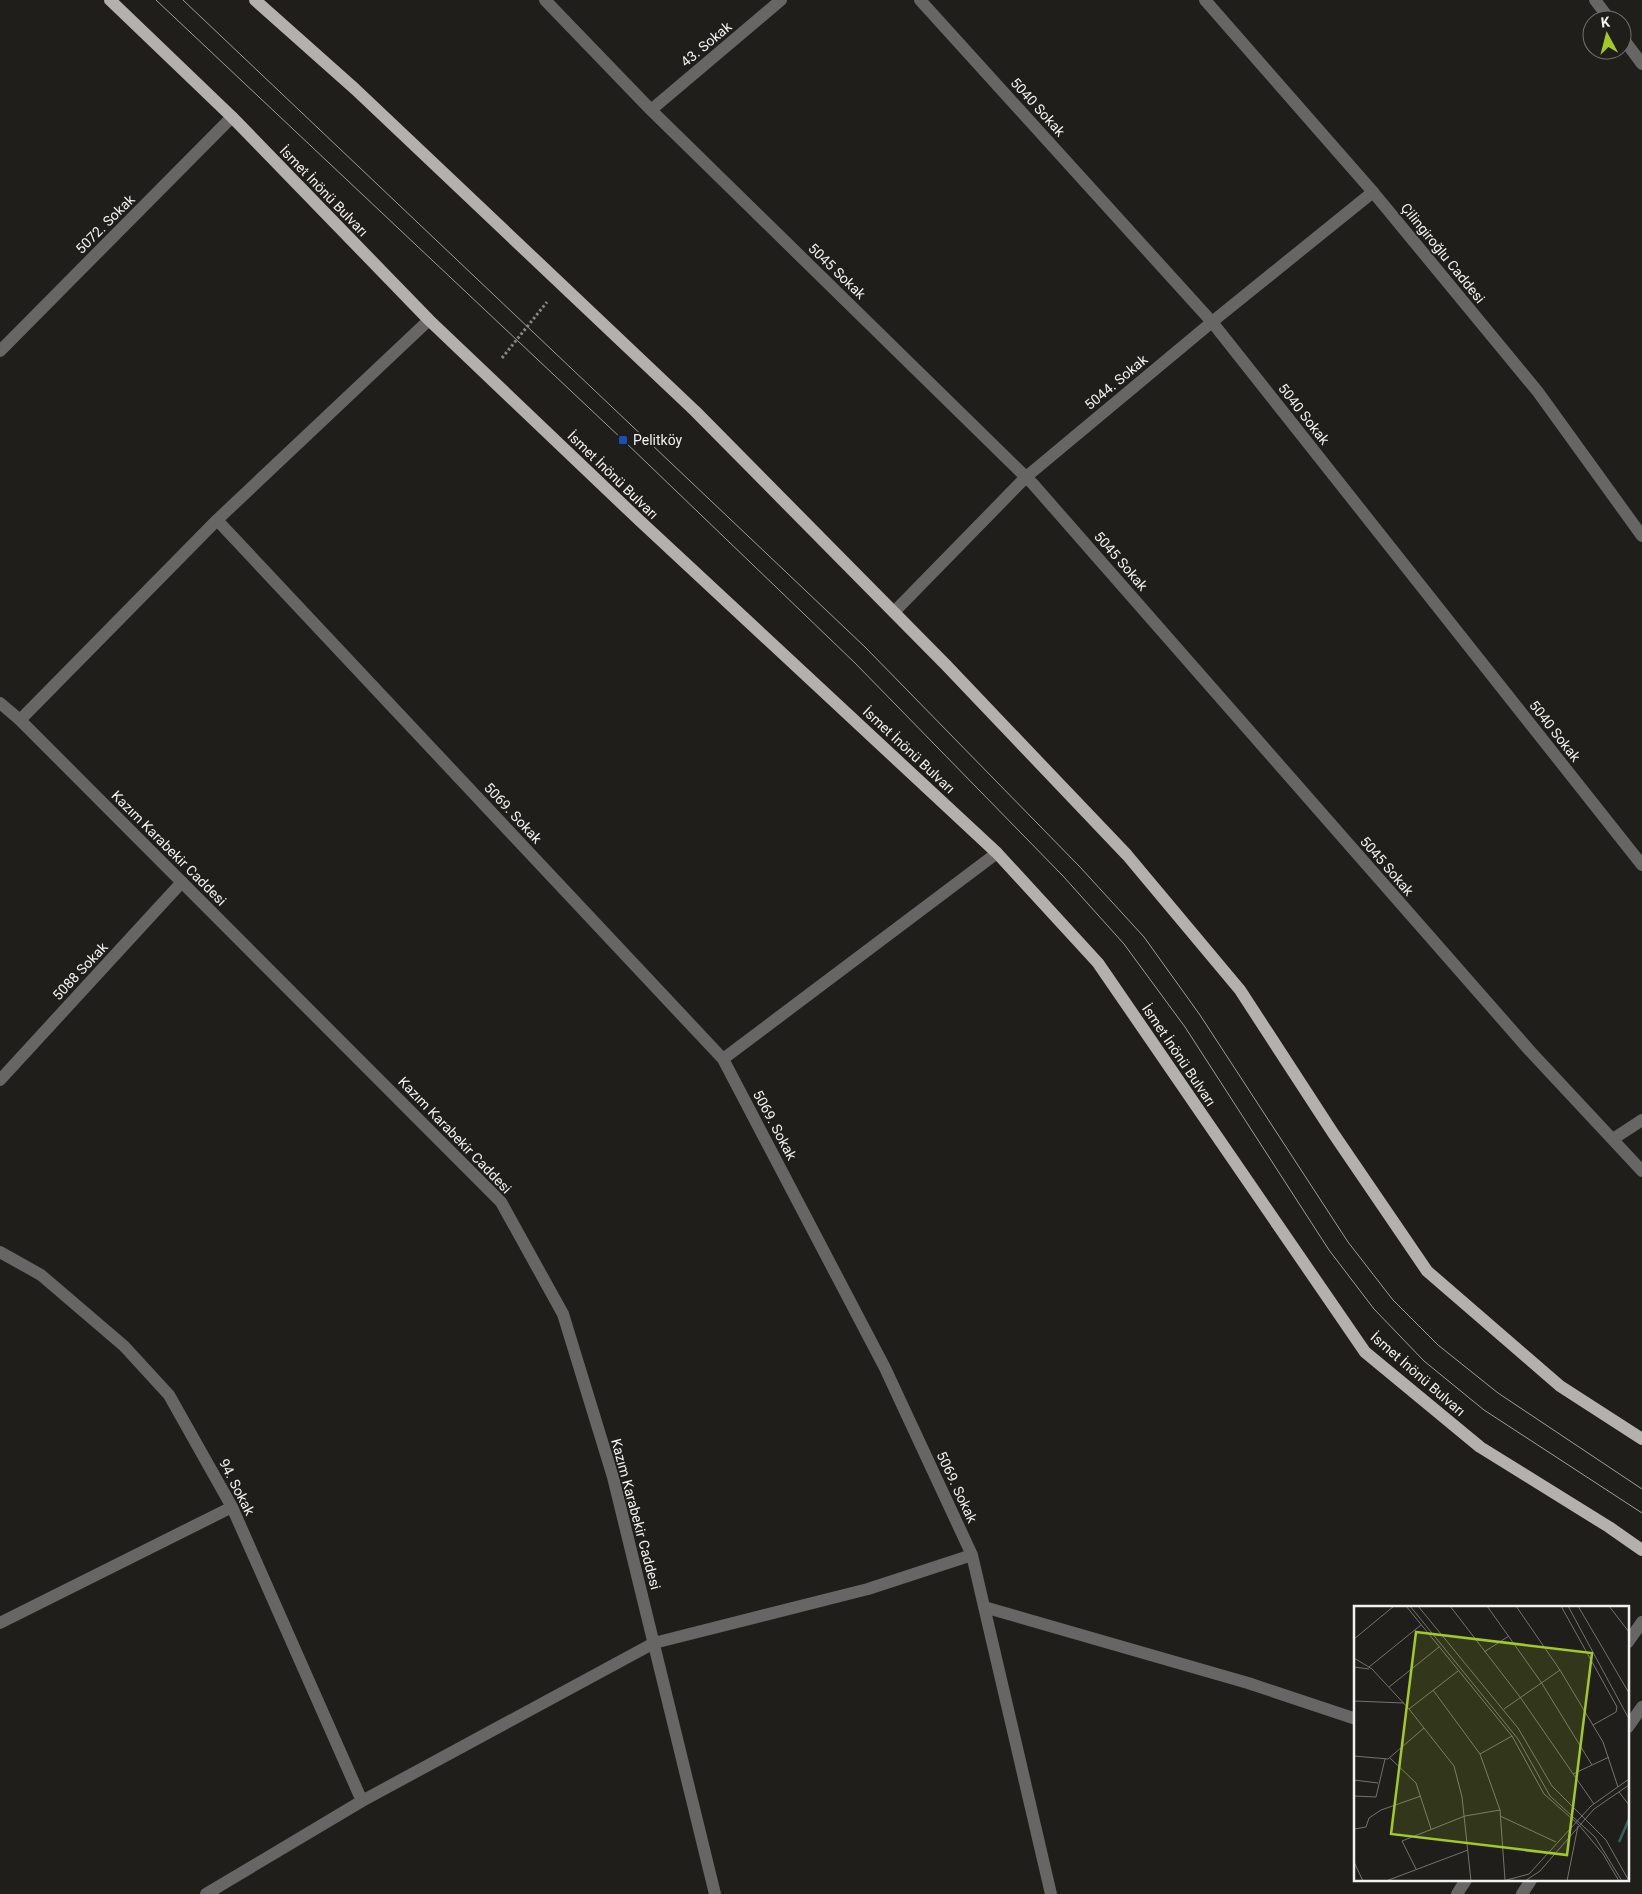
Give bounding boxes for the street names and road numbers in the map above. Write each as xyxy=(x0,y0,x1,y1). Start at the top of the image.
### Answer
street label: 43. Sokak xyxy=(677,18,735,70)
street label: 5040 Sokak xyxy=(1008,74,1069,140)
street label: İsmet İnönü Bulvarı xyxy=(277,142,371,240)
street label: 5072. Sokak xyxy=(72,191,138,257)
street label: Çilingiroğlu Caddesi xyxy=(1398,200,1488,306)
street label: 5045 Sokak xyxy=(805,240,869,303)
street label: 5044. Sokak xyxy=(1081,351,1151,413)
street label: 5040 Sokak xyxy=(1275,380,1333,448)
street label: İsmet İnönü Bulvarı xyxy=(564,428,662,522)
street label: 5045 Sokak xyxy=(1091,528,1152,594)
street label: 5040 Sokak xyxy=(1526,697,1584,765)
street label: İsmet İnönü Bulvarı xyxy=(860,703,958,797)
street label: 5069. Sokak xyxy=(481,779,546,847)
street label: Kazım Karabekir Caddesi xyxy=(108,787,230,909)
street label: 5045 Sokak xyxy=(1357,833,1418,899)
street label: 5088 Sokak xyxy=(49,938,111,1003)
street label: İsmet İnönü Bulvarı xyxy=(1139,1001,1219,1109)
street label: Kazım Karabekir Caddesi xyxy=(395,1073,515,1197)
street label: 5069. Sokak xyxy=(750,1087,800,1163)
street label: İsmet İnönü Bulvarı xyxy=(1368,1329,1468,1419)
street label: Kazım Karabekir Caddesi xyxy=(608,1437,664,1591)
street label: 5069. Sokak xyxy=(934,1449,981,1526)
street label: 94. Sokak xyxy=(216,1456,258,1519)

